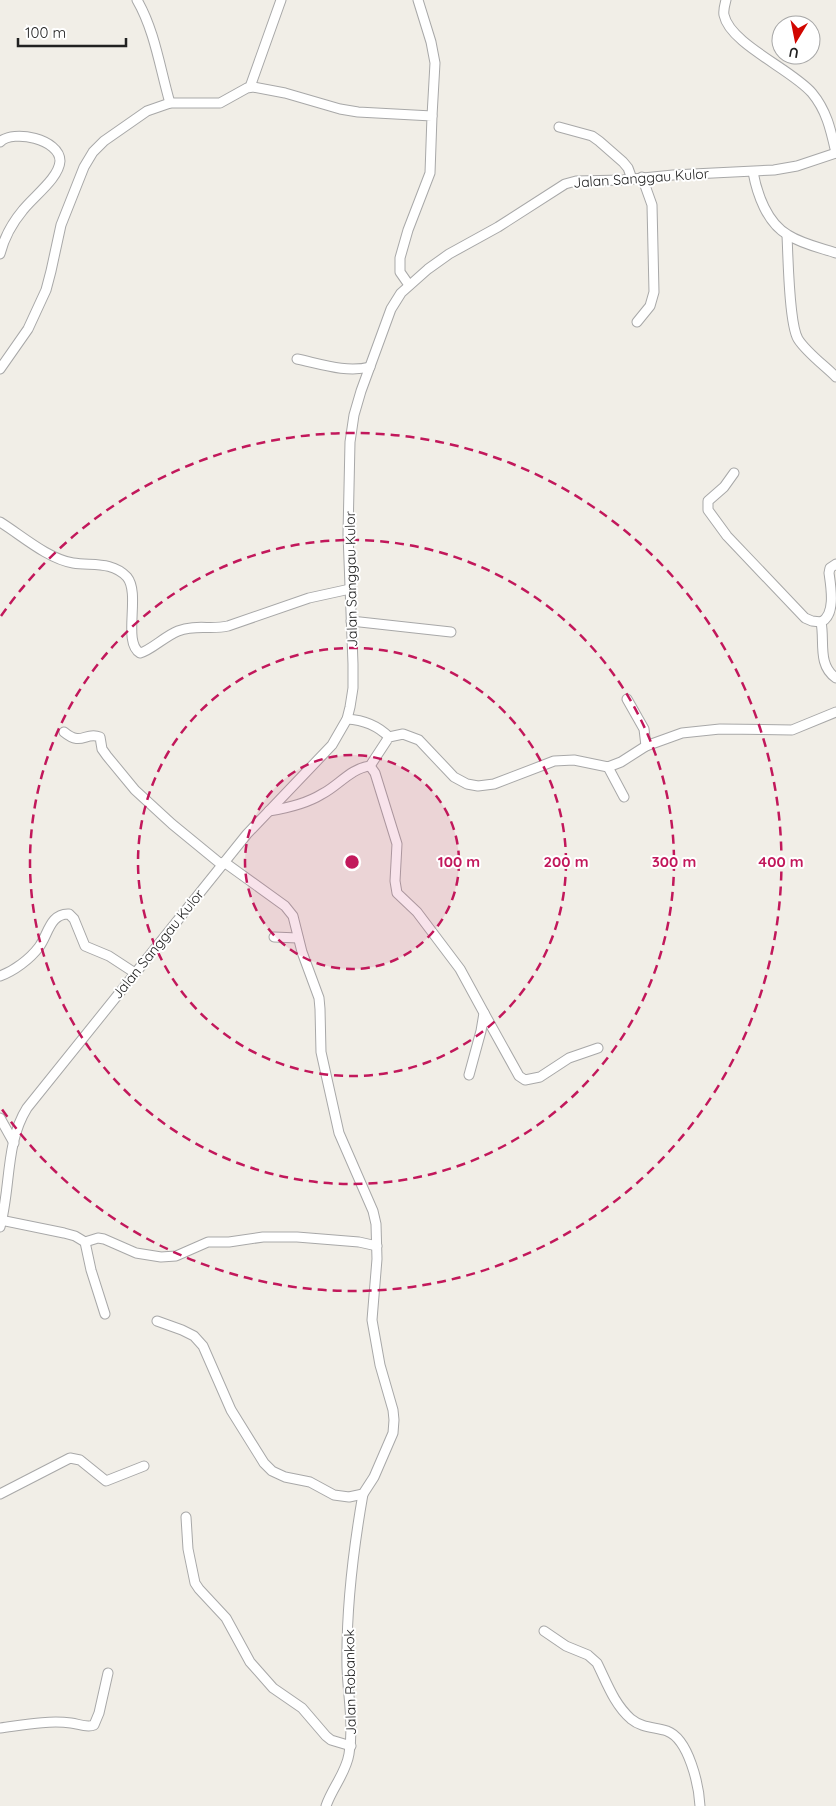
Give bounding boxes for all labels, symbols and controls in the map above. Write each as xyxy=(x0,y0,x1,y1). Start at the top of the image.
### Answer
scale bar xyxy=(18,15,125,47)
north arrow xyxy=(771,15,821,65)
text: 100 m xyxy=(25,23,66,42)
text: U xyxy=(787,43,800,63)
street label: Jalan Sanggau Kulor xyxy=(572,164,710,192)
street label: Jalan Sanggau Kulor xyxy=(341,510,361,647)
text: 100 m xyxy=(438,852,480,871)
text: 200 m xyxy=(544,852,589,871)
text: 300 m xyxy=(652,852,696,871)
text: 400 m xyxy=(758,852,804,871)
centre of rings xyxy=(343,853,361,871)
street label: Jalan Sanggau Kulor xyxy=(108,885,208,1003)
street label: Jalan Robankok xyxy=(340,1629,360,1735)

